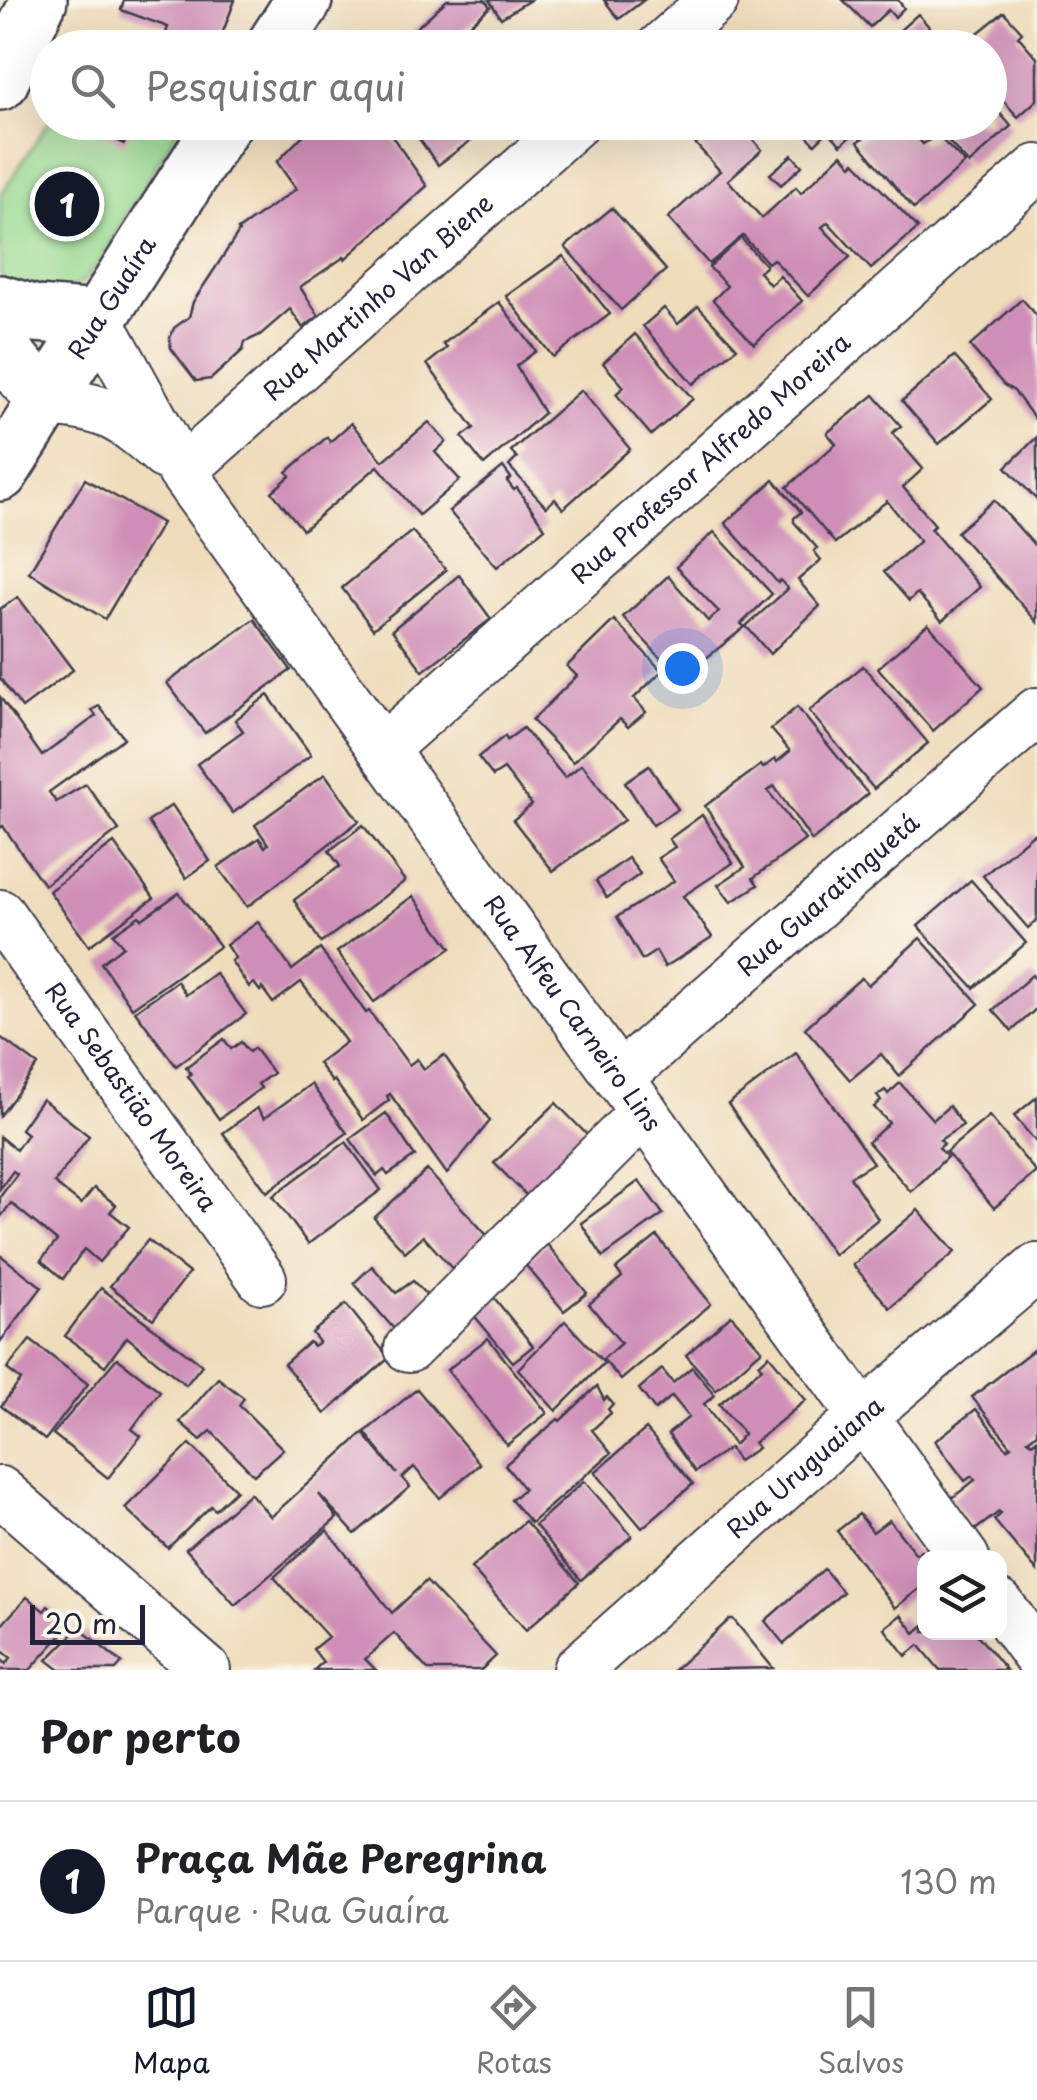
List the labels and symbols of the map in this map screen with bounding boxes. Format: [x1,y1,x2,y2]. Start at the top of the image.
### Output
pin: 1 [34,166,100,242]
street label: Rua Martinho Van Biene [254,184,501,409]
street label: Rua Guaíra [57,227,165,366]
street label: Rua Professor Alfredo Moreira [562,323,858,592]
your location [657,643,708,694]
street label: Rua Guaratinguetá [728,803,928,985]
street label: Rua Alfeu Carneiro Lins [475,887,672,1139]
street label: Rua Sebastião Moreira [36,973,228,1219]
street label: Rua Uruguaiana [718,1386,891,1547]
scale bar [30,1600,145,1644]

